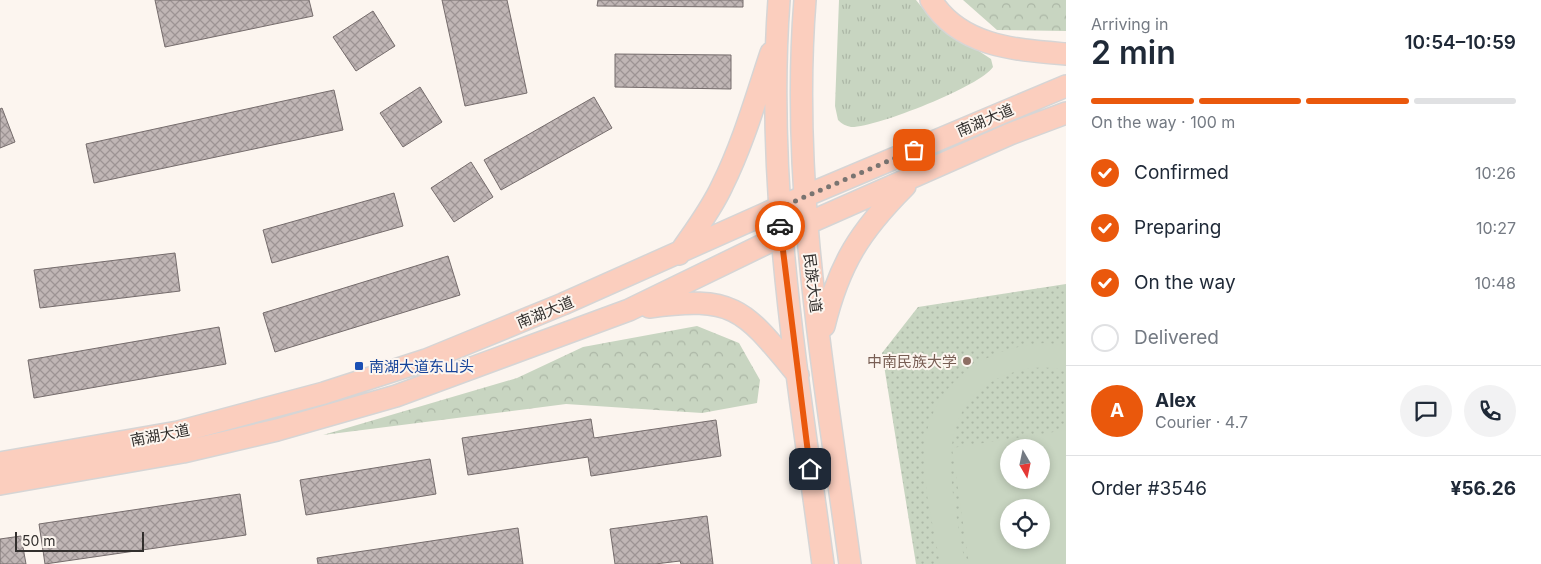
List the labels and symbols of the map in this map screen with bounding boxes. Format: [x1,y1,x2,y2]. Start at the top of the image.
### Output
street label: 南湖大道 [954,100,1016,140]
pin [893,129,935,171]
courier [755,201,805,251]
street label: 民族大道 [800,252,826,314]
street label: 南湖大道 [514,292,576,332]
place label: 中南民族大学 [867,352,957,371]
marker: 中南民族大学 [961,355,973,367]
place label: 南湖大道东山头 [369,357,474,376]
marker: 南湖大道东山头 [353,360,365,372]
street label: 南湖大道 [129,420,191,450]
north arrow [1000,439,1050,489]
pin [789,448,831,490]
scale bar [15,529,144,552]

